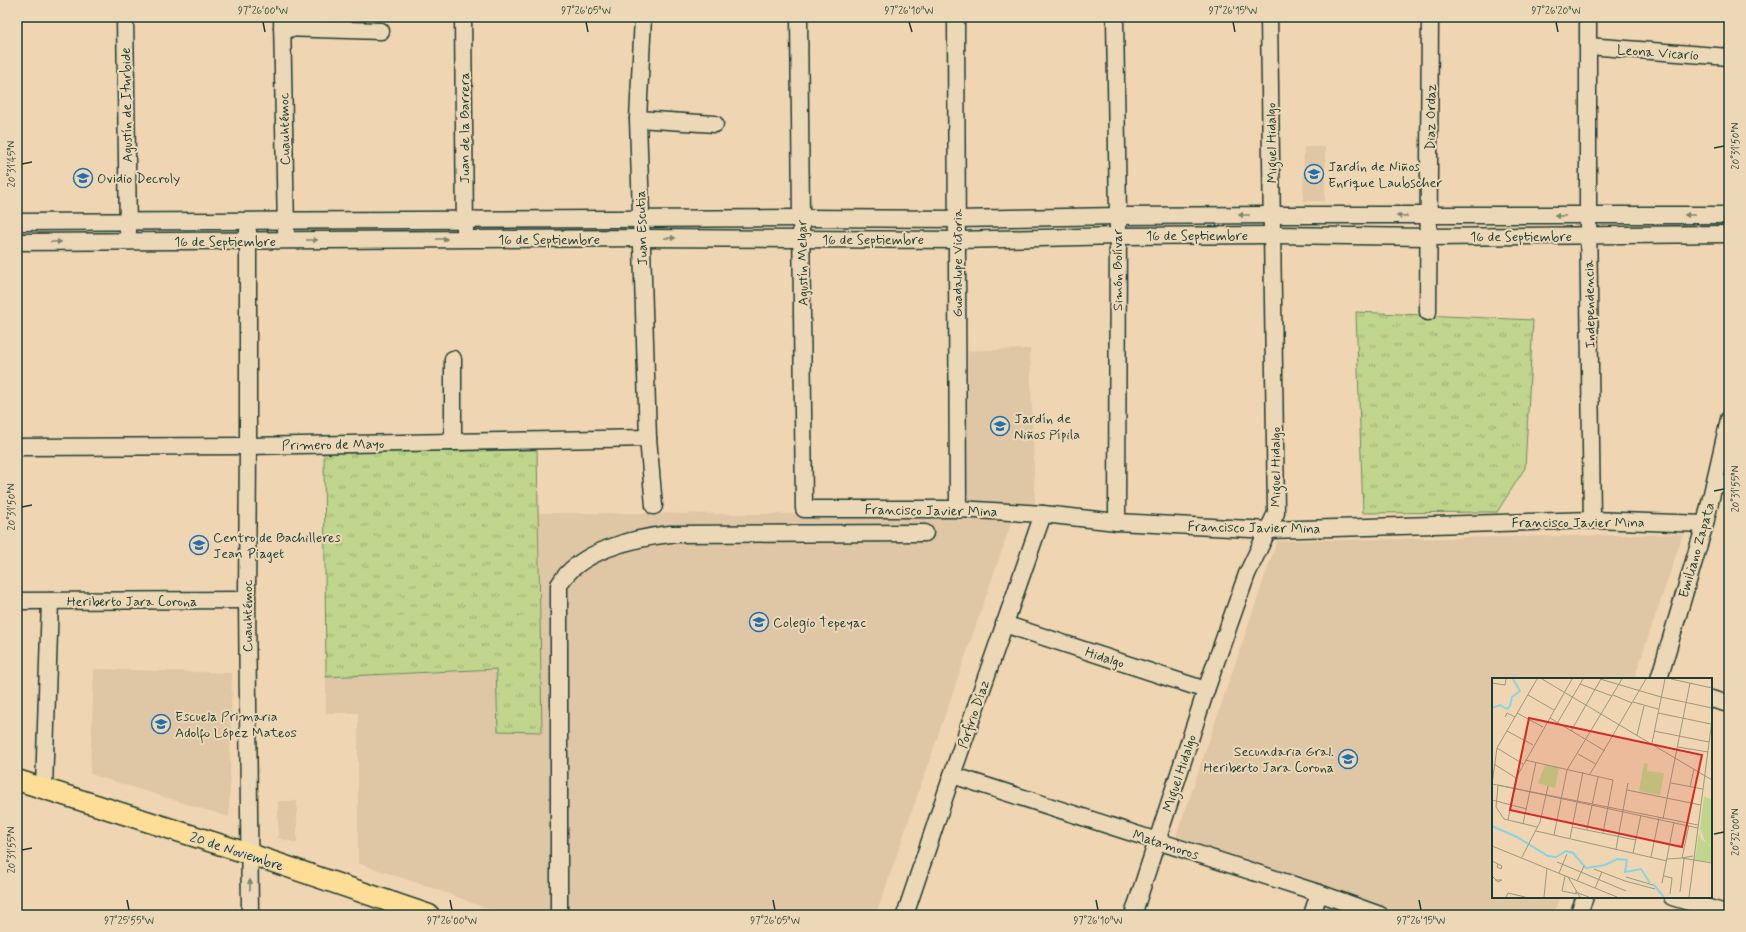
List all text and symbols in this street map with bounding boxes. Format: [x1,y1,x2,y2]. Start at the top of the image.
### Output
text: 97°26'00"W [238,4,288,18]
text: 97°26'05"W [561,4,611,18]
text: 97°26'10"W [885,4,933,18]
text: 97°26'15"W [1209,4,1257,18]
text: 97°26'20"W [1531,4,1581,18]
street label: Leona Vicario [1616,41,1700,65]
street label: Agustín de Iturbide [117,47,137,163]
street label: Juan de la Barrera [456,72,474,184]
street label: Diaz Ordaz [1421,83,1441,150]
street label: Cuauhtémoc [275,92,295,165]
street label: Miguel Hidalgo [1262,103,1284,183]
text: 20°31'50"N [1729,122,1743,169]
text: 20°31'45"N [5,140,19,187]
place label: Jardín de Niños Enrique Laubscher [1328,158,1442,192]
school or university icon: Jardín de Niños Enrique Laubscher [1303,163,1325,185]
school or university icon: Ovidio Decroly [72,167,94,189]
place label: Ovidio Decroly [97,170,180,188]
street label: Juan Escutia [632,190,652,266]
street label: Guadalupe Victoria [949,208,967,317]
one-way arrow [1237,212,1250,218]
one-way arrow [1683,212,1696,218]
one-way arrow [1395,213,1408,219]
one-way arrow [1553,213,1566,219]
street label: Agustín Melgar [793,220,813,306]
street label: 16 de Septiembre [1146,227,1248,245]
street label: 16 de Septiembre [1470,228,1572,246]
street label: Simón Bolívar [1109,229,1127,311]
street label: 16 de Septiembre [498,231,600,249]
street label: 16 de Septiembre [822,231,924,249]
street label: 16 de Septiembre [174,233,276,251]
one-way arrow [664,235,677,241]
one-way arrow [436,236,449,242]
one-way arrow [306,237,319,243]
one-way arrow [50,239,63,245]
street label: Independencia [1580,259,1600,349]
place label: Jardín de Niños Pípila [1014,410,1080,444]
school or university icon: Jardín de Niños Pípila [989,415,1011,437]
street label: Miguel Hidalgo [1267,427,1287,507]
street label: Primero de Mayo [282,435,384,455]
text: 20°31'55"N [1729,465,1743,512]
text: 20°31'50"N [5,483,19,530]
street label: Emiliano Zapata [1675,500,1719,600]
street label: Francisco Javier Mina [864,501,998,521]
street label: Francisco Javier Mina [1512,514,1645,532]
street label: Francisco Javier Mina [1187,518,1321,538]
place label: Centro de Bachilleres Jean Piaget [213,529,341,563]
school or university icon: Centro de Bachilleres Jean Piaget [188,534,210,556]
street label: Cuauhtémoc [239,579,257,652]
street label: Heriberto Jara Corona [67,593,197,611]
school or university icon: Colegio Tepeyac [748,611,770,633]
place label: Colegio Tepeyac [773,614,867,633]
street label: Hidalgo [1083,643,1127,673]
street label: Porfirio Díaz [954,678,994,751]
inset map [1492,678,1712,898]
place label: Escuela Primaria Adolfo López Mateos [175,708,297,744]
school or university icon: Escuela Primaria Adolfo López Mateos [150,713,172,735]
street label: Miguel Hidalgo [1159,732,1203,815]
place label: Secundaria Gral. Heriberto Jara Corona [1203,743,1334,777]
school or university icon: Secundaria Gral. Heriberto Jara Corona [1337,748,1359,770]
text: 20°32'00"N [1729,808,1743,856]
text: 20°31'55"N [5,826,19,873]
street label: Matamoros [1130,826,1201,864]
street label: 20 de Noviembre [188,828,286,876]
one-way arrow [247,878,253,891]
text: 97°25'55"W [104,914,154,928]
text: 97°26'00"W [427,914,477,928]
text: 97°26'05"W [750,914,800,928]
text: 97°26'10"W [1074,914,1122,928]
text: 97°26'15"W [1397,914,1445,928]

